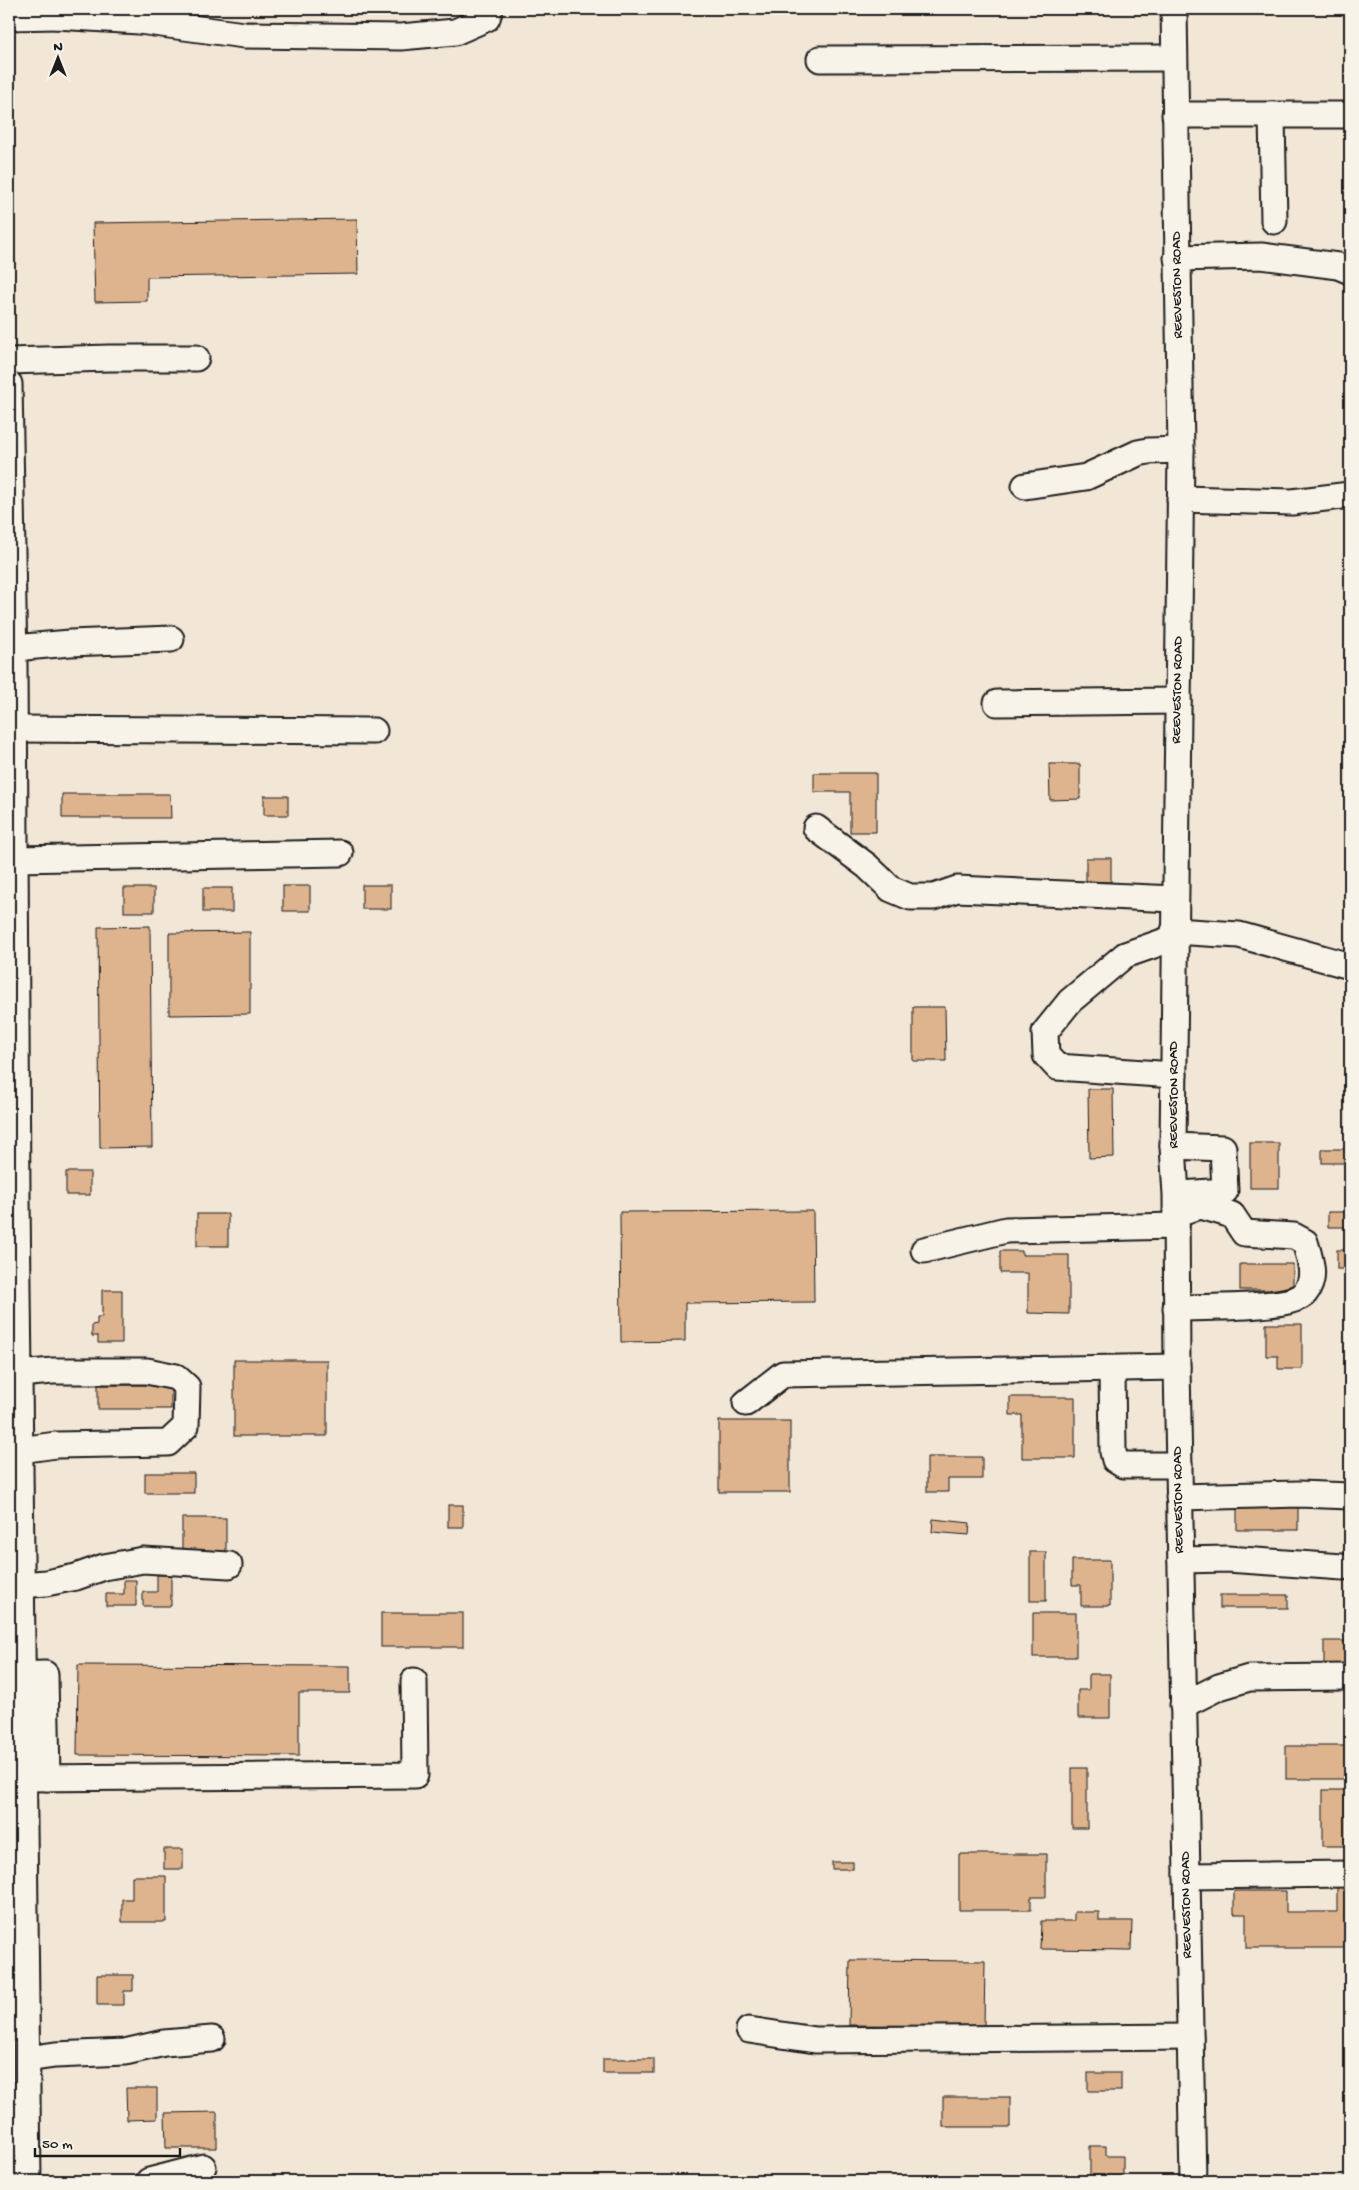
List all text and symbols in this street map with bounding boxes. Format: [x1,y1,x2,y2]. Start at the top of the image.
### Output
north arrow [32,32,82,82]
text: N [53,39,63,56]
street label: REEVESTON ROAD [1169,230,1187,339]
street label: REEVESTON ROAD [1169,635,1187,744]
street label: REEVESTON ROAD [1166,1041,1183,1149]
street label: REEVESTON ROAD [1170,1445,1188,1554]
street label: REEVESTON ROAD [1178,1850,1196,1959]
scale bar [35,2125,180,2157]
text: 50 m [42,2136,73,2154]

